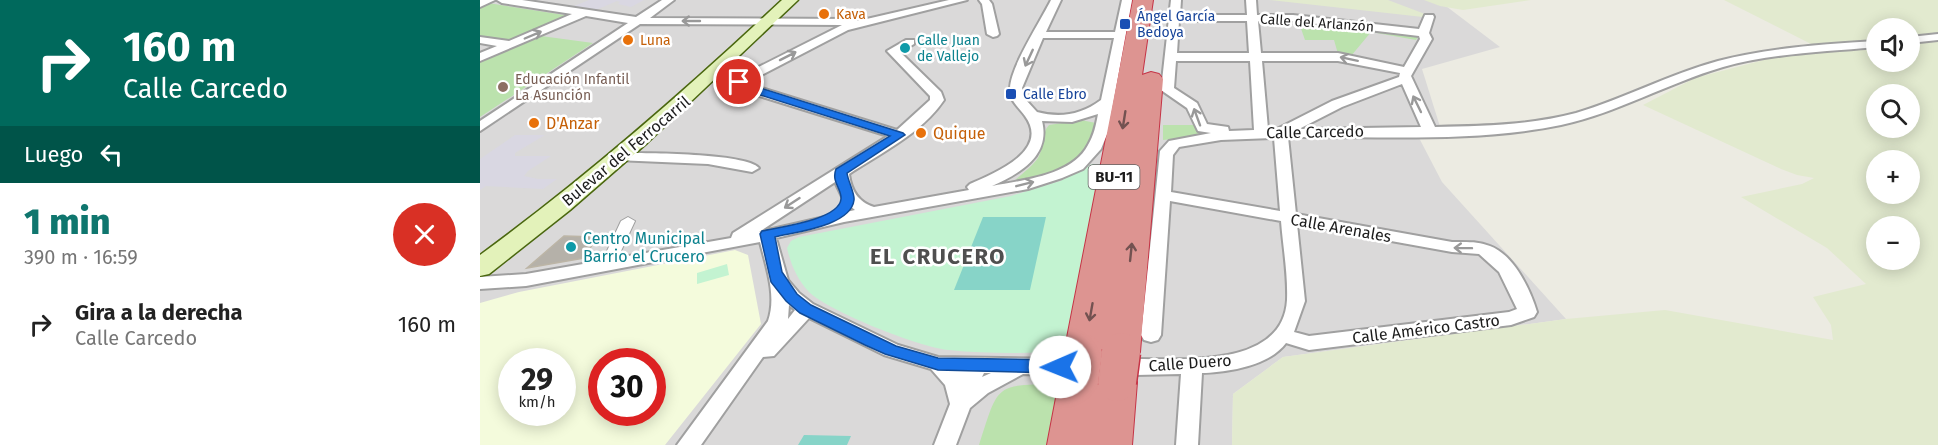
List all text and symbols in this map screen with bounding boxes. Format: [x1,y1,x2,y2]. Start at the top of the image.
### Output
place label: Kava [836,6,866,23]
marker: Kava [817,7,831,21]
place label: Ángel García Bedoya [1137,7,1215,41]
street label: Calle del Arlanzón [1259,11,1375,35]
one-way arrow [682,15,702,27]
marker: Ángel García Bedoya [1118,17,1132,31]
map controls [1866,18,1920,270]
button: sound [1866,18,1920,72]
text: 160 m [123,22,236,72]
icon: right [24,24,102,102]
one-way arrow [523,29,542,40]
place label: Luna [640,32,671,49]
place label: Calle Juan de Vallejo [917,32,980,65]
marker: Luna [621,33,635,47]
marker: Calle Juan de Vallejo [898,41,912,55]
one-way arrow [779,49,797,61]
one-way arrow [1022,49,1034,67]
one-way arrow [1340,53,1359,64]
pin [713,56,764,107]
icon: arrive [722,65,755,98]
place label: Educación Infantil La Asunción [515,71,629,104]
text: Calle Carcedo [123,73,288,105]
marker: Educación Infantil La Asunción [496,80,510,94]
button: search [1866,84,1920,138]
place label: Calle Ebro [1023,86,1087,103]
marker: Calle Ebro [1004,87,1018,101]
street label: Bulevar del Ferrocarril [558,92,694,210]
one-way arrow [1411,96,1423,114]
one-way arrow [1191,108,1202,127]
one-way arrow [1118,110,1129,129]
place label: D'Anzar [546,114,600,133]
marker: D'Anzar [527,116,541,130]
street label: Calle Carcedo [1266,122,1364,142]
place label: Quique [933,124,985,143]
marker: Quique [914,126,928,140]
icon: left [95,138,128,171]
text: Luego [24,141,83,168]
button: + [1866,150,1920,204]
road number: BU-11 [1088,165,1140,189]
one-way arrow [1016,178,1035,190]
one-way arrow [784,197,800,209]
text: 1 min [24,200,110,244]
button: close [393,203,456,266]
street label: Calle Arenales [1289,210,1393,246]
button: − [1866,216,1920,270]
place label: Centro Municipal Barrio el Crucero [583,229,705,266]
marker: Centro Municipal Barrio el Crucero [564,240,578,254]
one-way arrow [1454,242,1474,253]
district label: EL CRUCERO [870,243,1006,270]
one-way arrow [1126,243,1137,263]
text: 390 m · 16:59 [24,245,138,269]
text: Gira a la derecha [75,299,243,326]
one-way arrow [1085,302,1096,322]
icon: right [24,308,57,341]
text: 160 m [398,311,456,338]
street label: Calle Américo Castro [1351,311,1501,347]
text: Calle Carcedo [75,326,197,350]
position arrow [1028,335,1092,399]
speed limit sign: 30 [588,348,666,426]
street label: Calle Duero [1148,351,1232,375]
text: 29 [521,362,553,398]
text: km/h [518,393,556,411]

